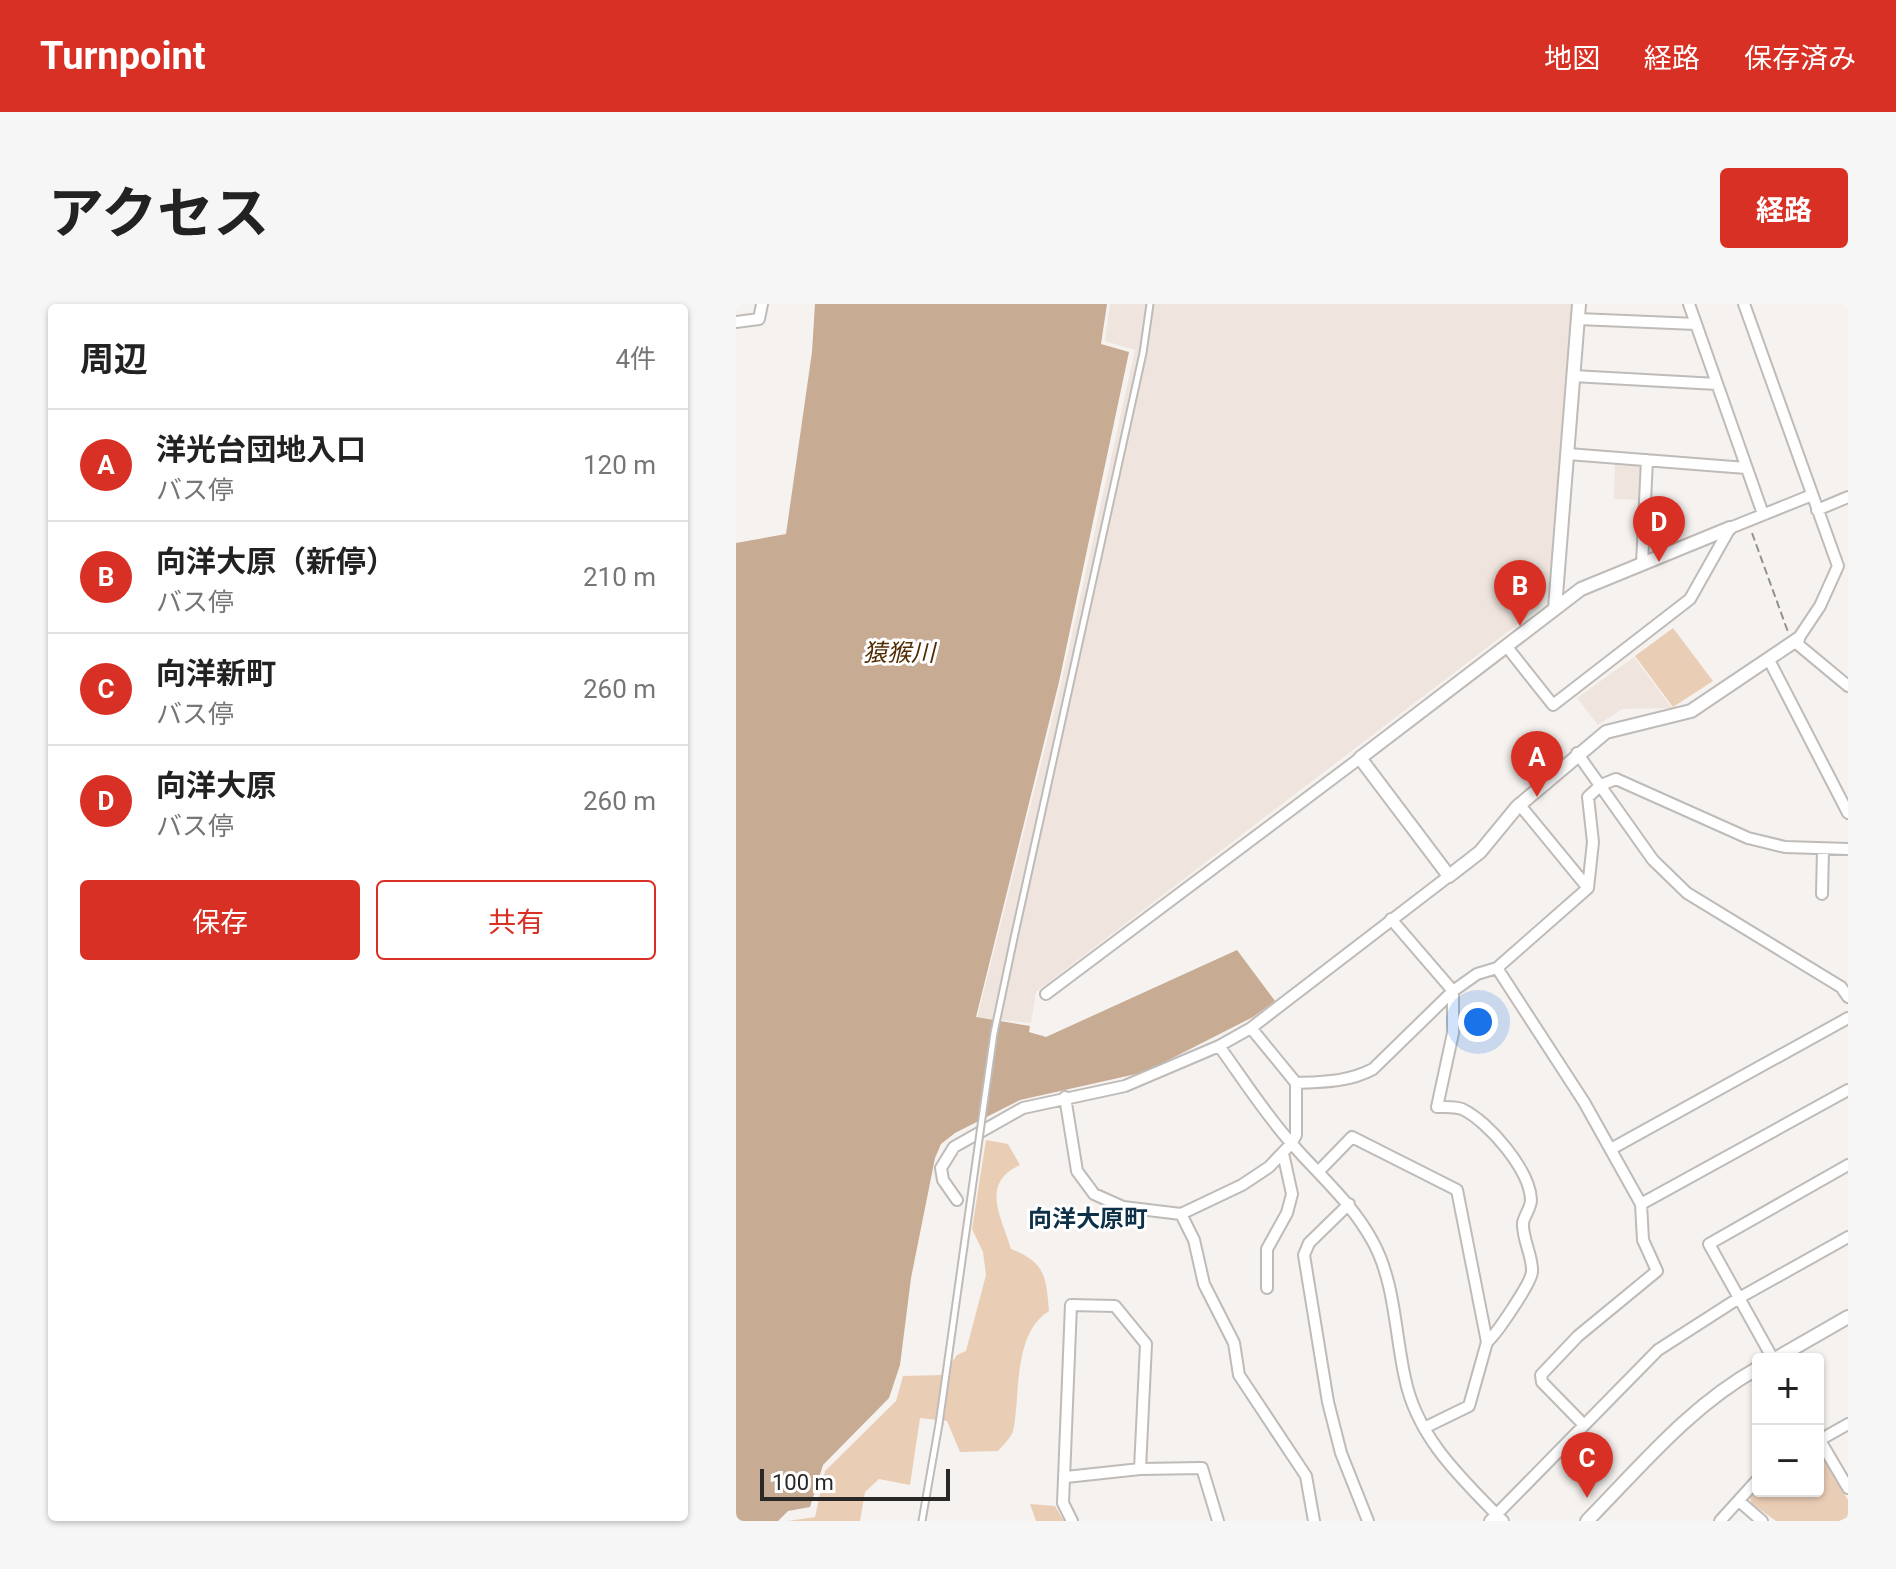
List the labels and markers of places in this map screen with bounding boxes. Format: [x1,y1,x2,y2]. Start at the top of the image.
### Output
pin: D [1633,496,1685,562]
pin: B [1494,560,1546,626]
pin: A [1511,731,1563,797]
pin: C [1561,1432,1613,1498]

